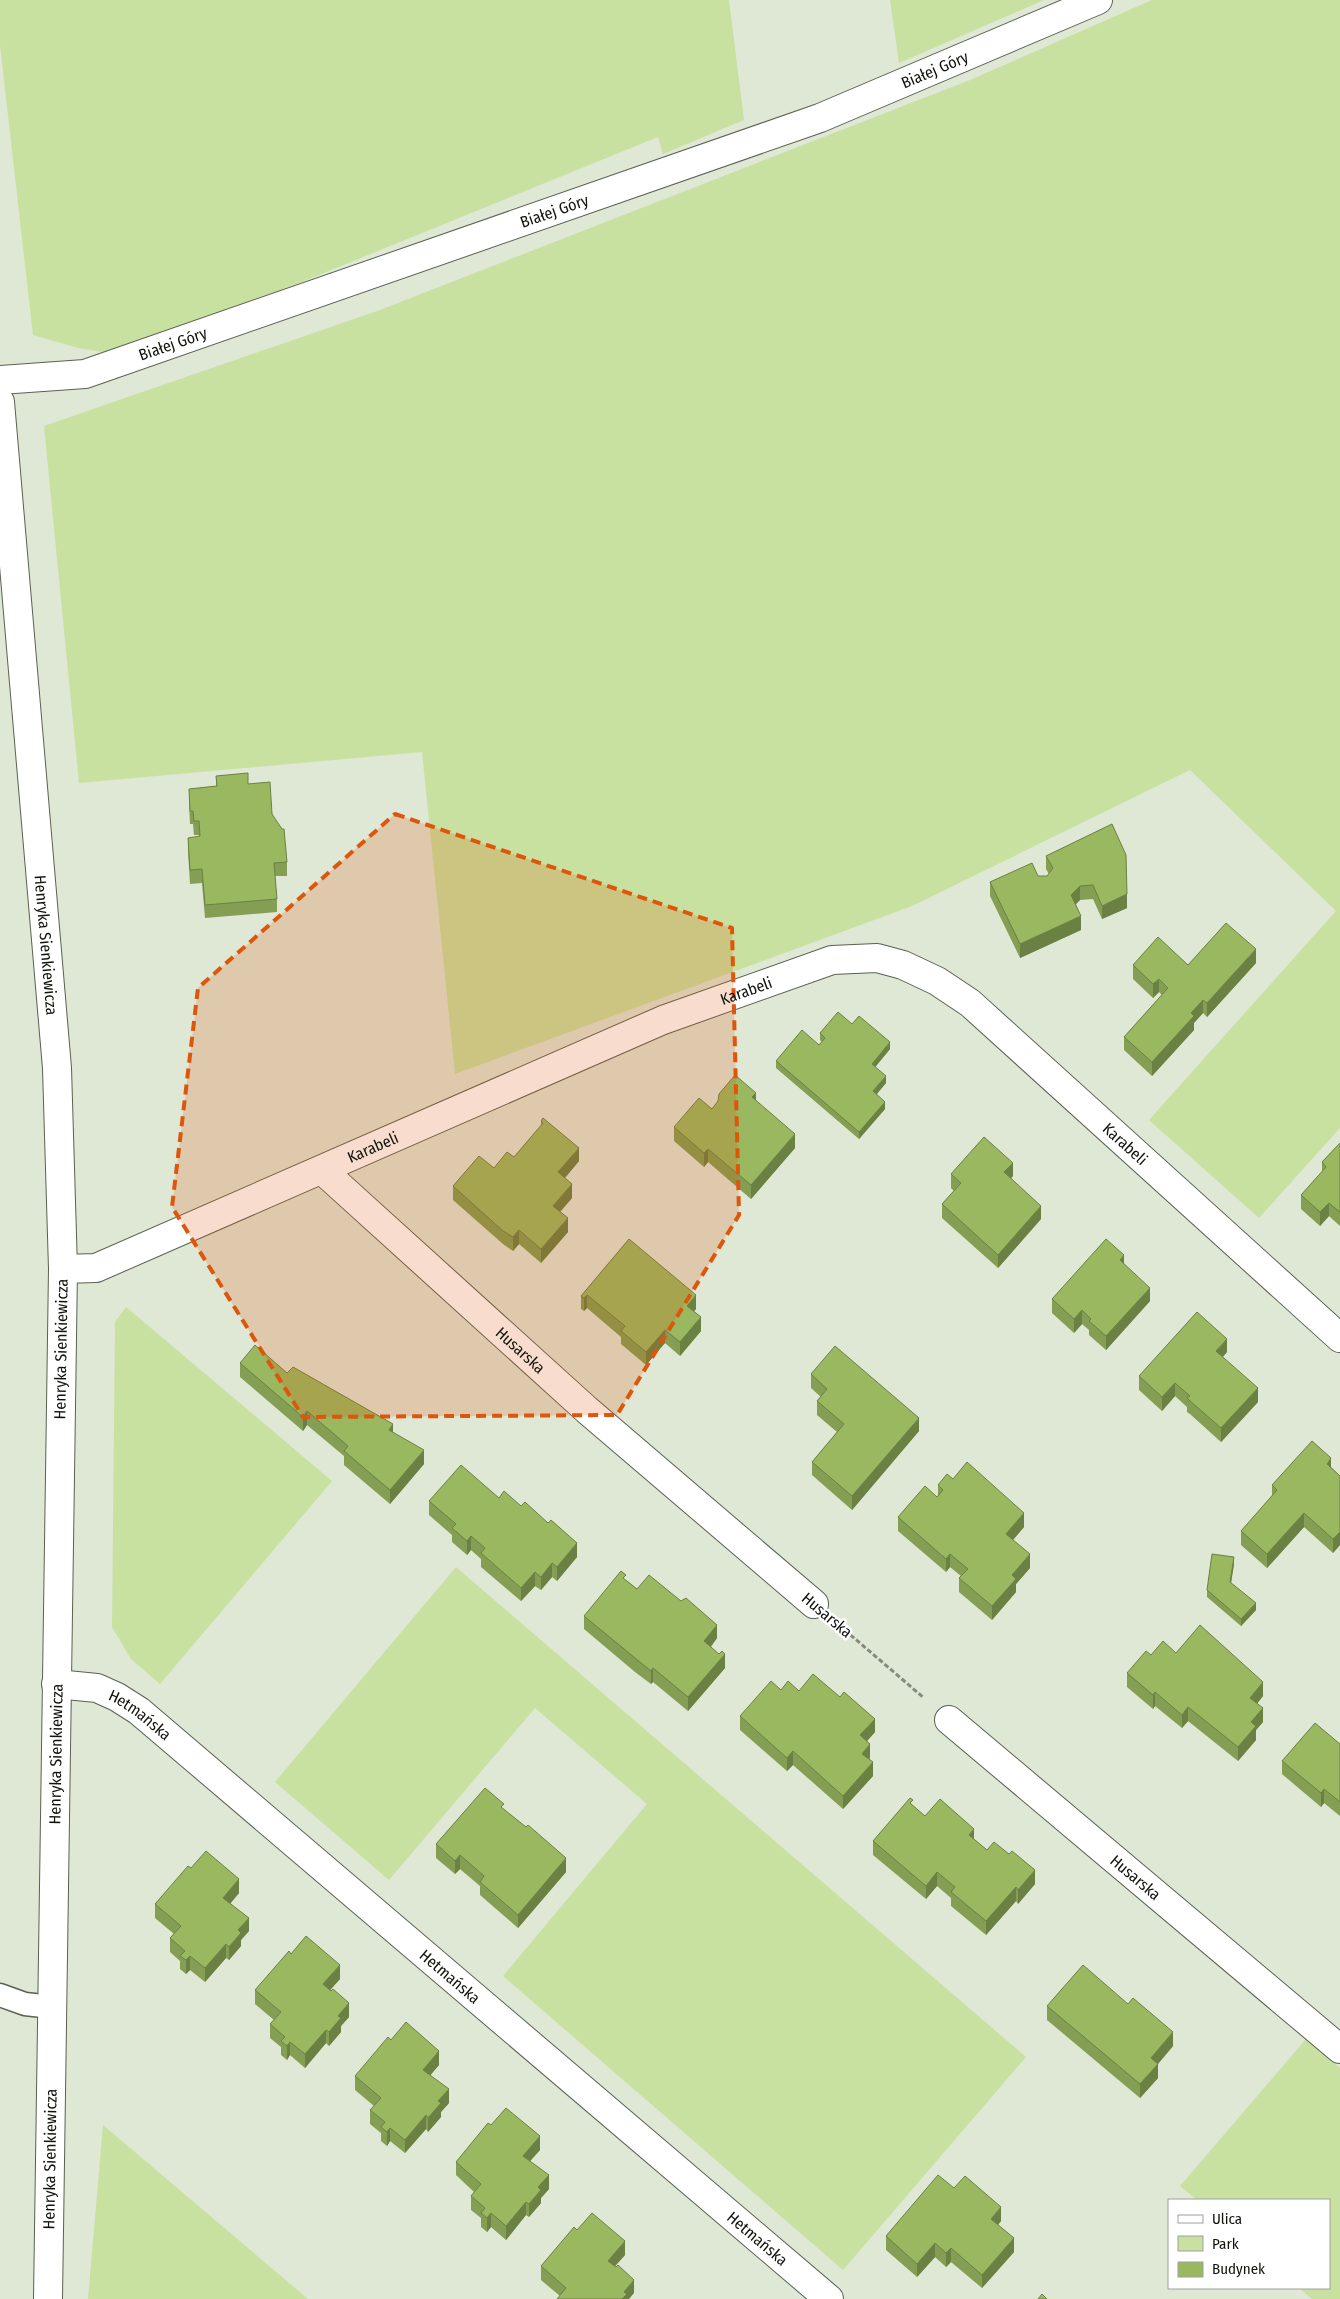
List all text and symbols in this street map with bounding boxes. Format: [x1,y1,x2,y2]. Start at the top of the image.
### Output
street label: Białej Góry [898,46,972,92]
street label: Białej Góry [517,190,592,231]
street label: Białej Góry [136,323,210,364]
street label: Henryka Sienkiewicza [31,874,62,1016]
street label: Karabeli [717,973,775,1008]
street label: Karabeli [1099,1119,1152,1169]
street label: Karabeli [344,1127,401,1166]
street label: Henryka Sienkiewicza [50,1278,72,1419]
street label: Husarska [492,1323,549,1377]
street label: Husarska [798,1588,856,1642]
street label: Henryka Sienkiewicza [45,1683,67,1824]
street label: Hetmańska [106,1685,175,1744]
street label: Husarska [1107,1851,1165,1904]
street label: Hetmańska [416,1945,484,2007]
street label: Henryka Sienkiewicza [39,2088,61,2229]
legend [1168,2199,1330,2289]
street label: Hetmańska [724,2207,792,2269]
text: Ulica [1212,2210,1242,2228]
text: Park [1212,2235,1239,2253]
text: Budynek [1212,2260,1265,2278]

